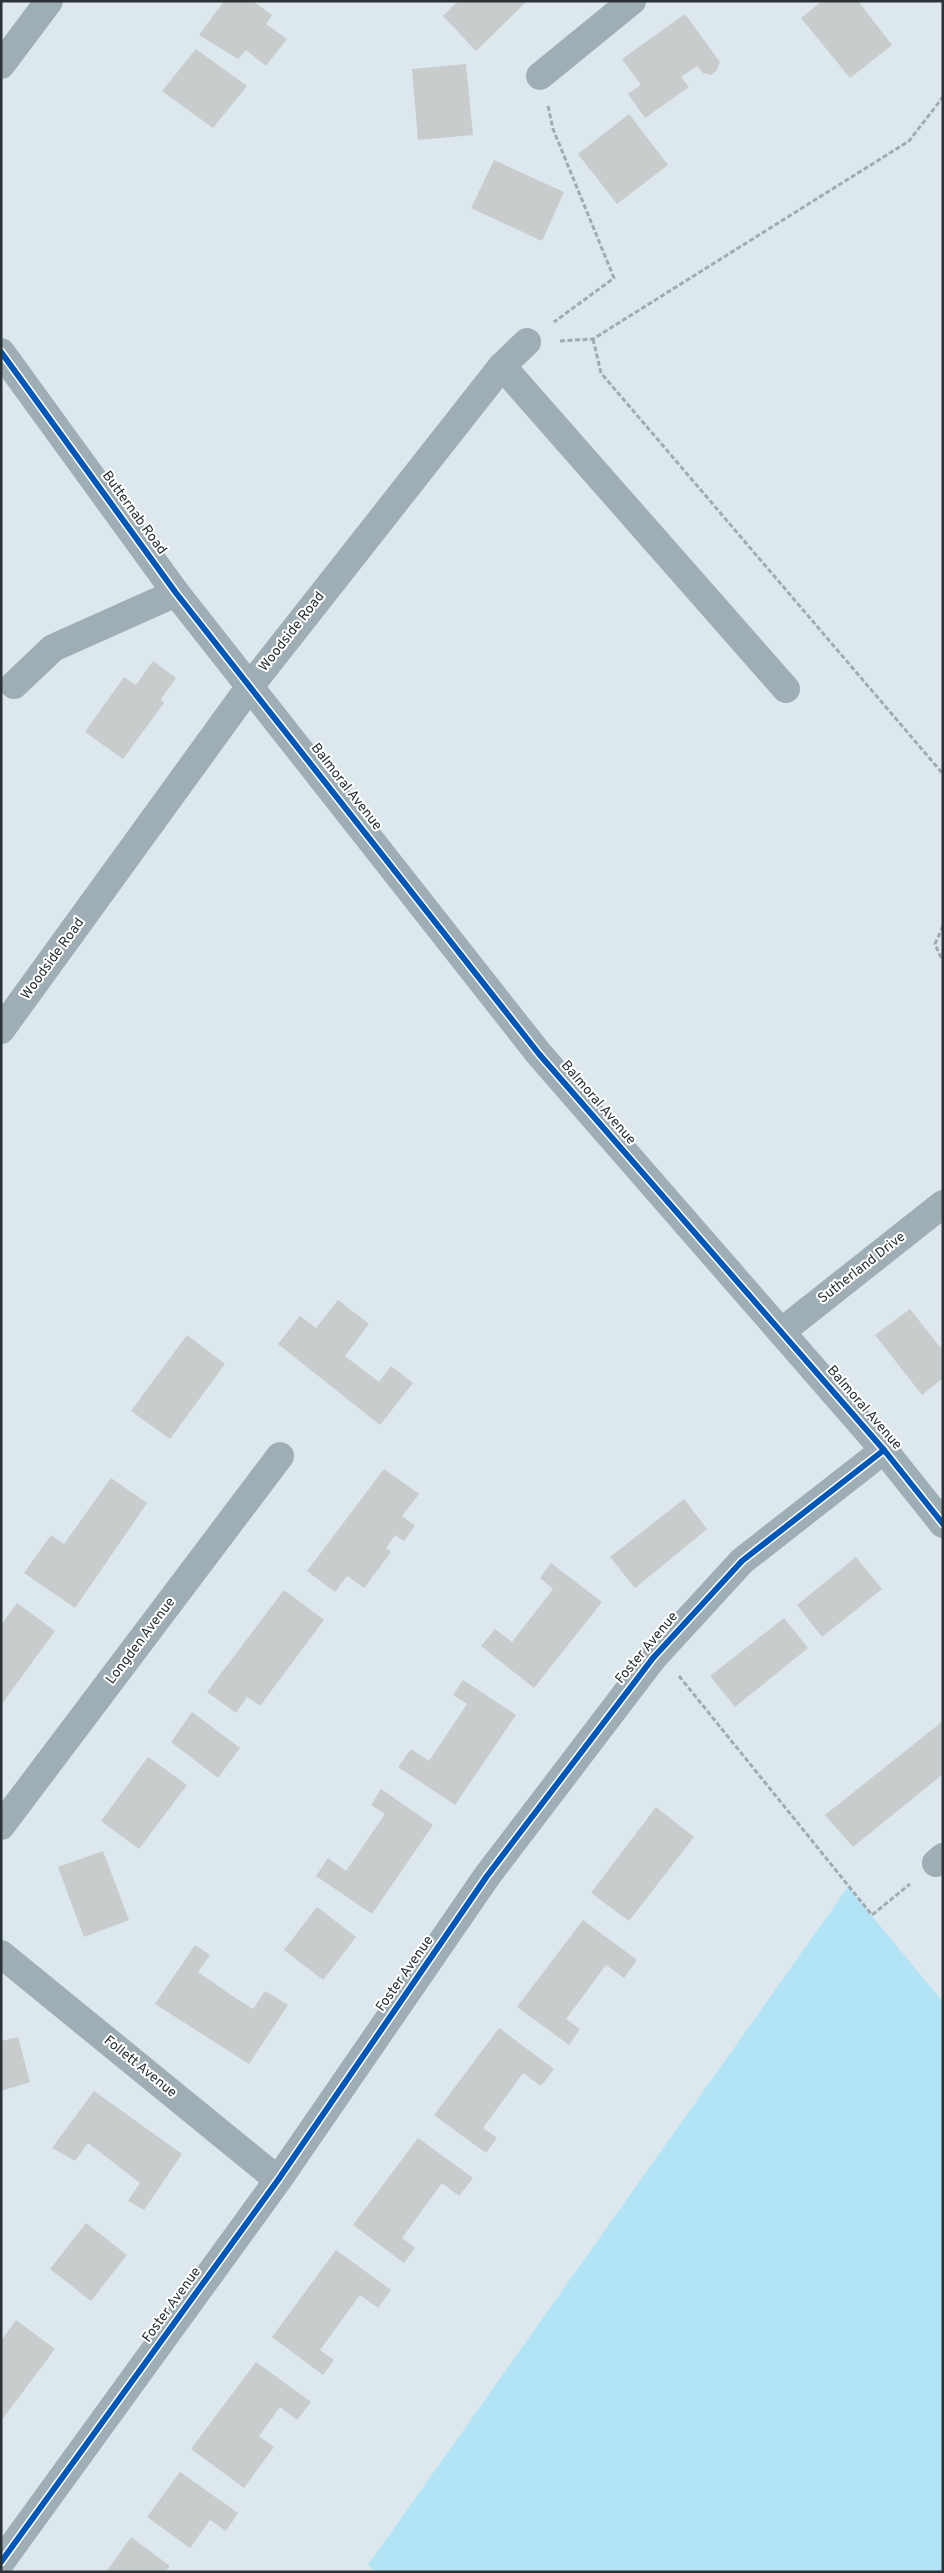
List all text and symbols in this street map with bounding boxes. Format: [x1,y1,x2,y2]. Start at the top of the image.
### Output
street label: Butternab Road [98,468,170,558]
street label: Woodside Road [256,589,328,675]
street label: Balmoral Avenue [307,740,385,834]
street label: Woodside Road [18,915,88,1003]
street label: Balmoral Avenue [557,1057,639,1149]
street label: Sutherland Drive [815,1229,909,1307]
street label: Balmoral Avenue [823,1362,905,1454]
street label: Longden Avenue [103,1594,179,1688]
street label: Foster Avenue [612,1609,682,1687]
street label: Foster Avenue [373,1933,437,2015]
street label: Follett Avenue [100,2032,180,2102]
street label: Foster Avenue [139,2264,205,2346]

